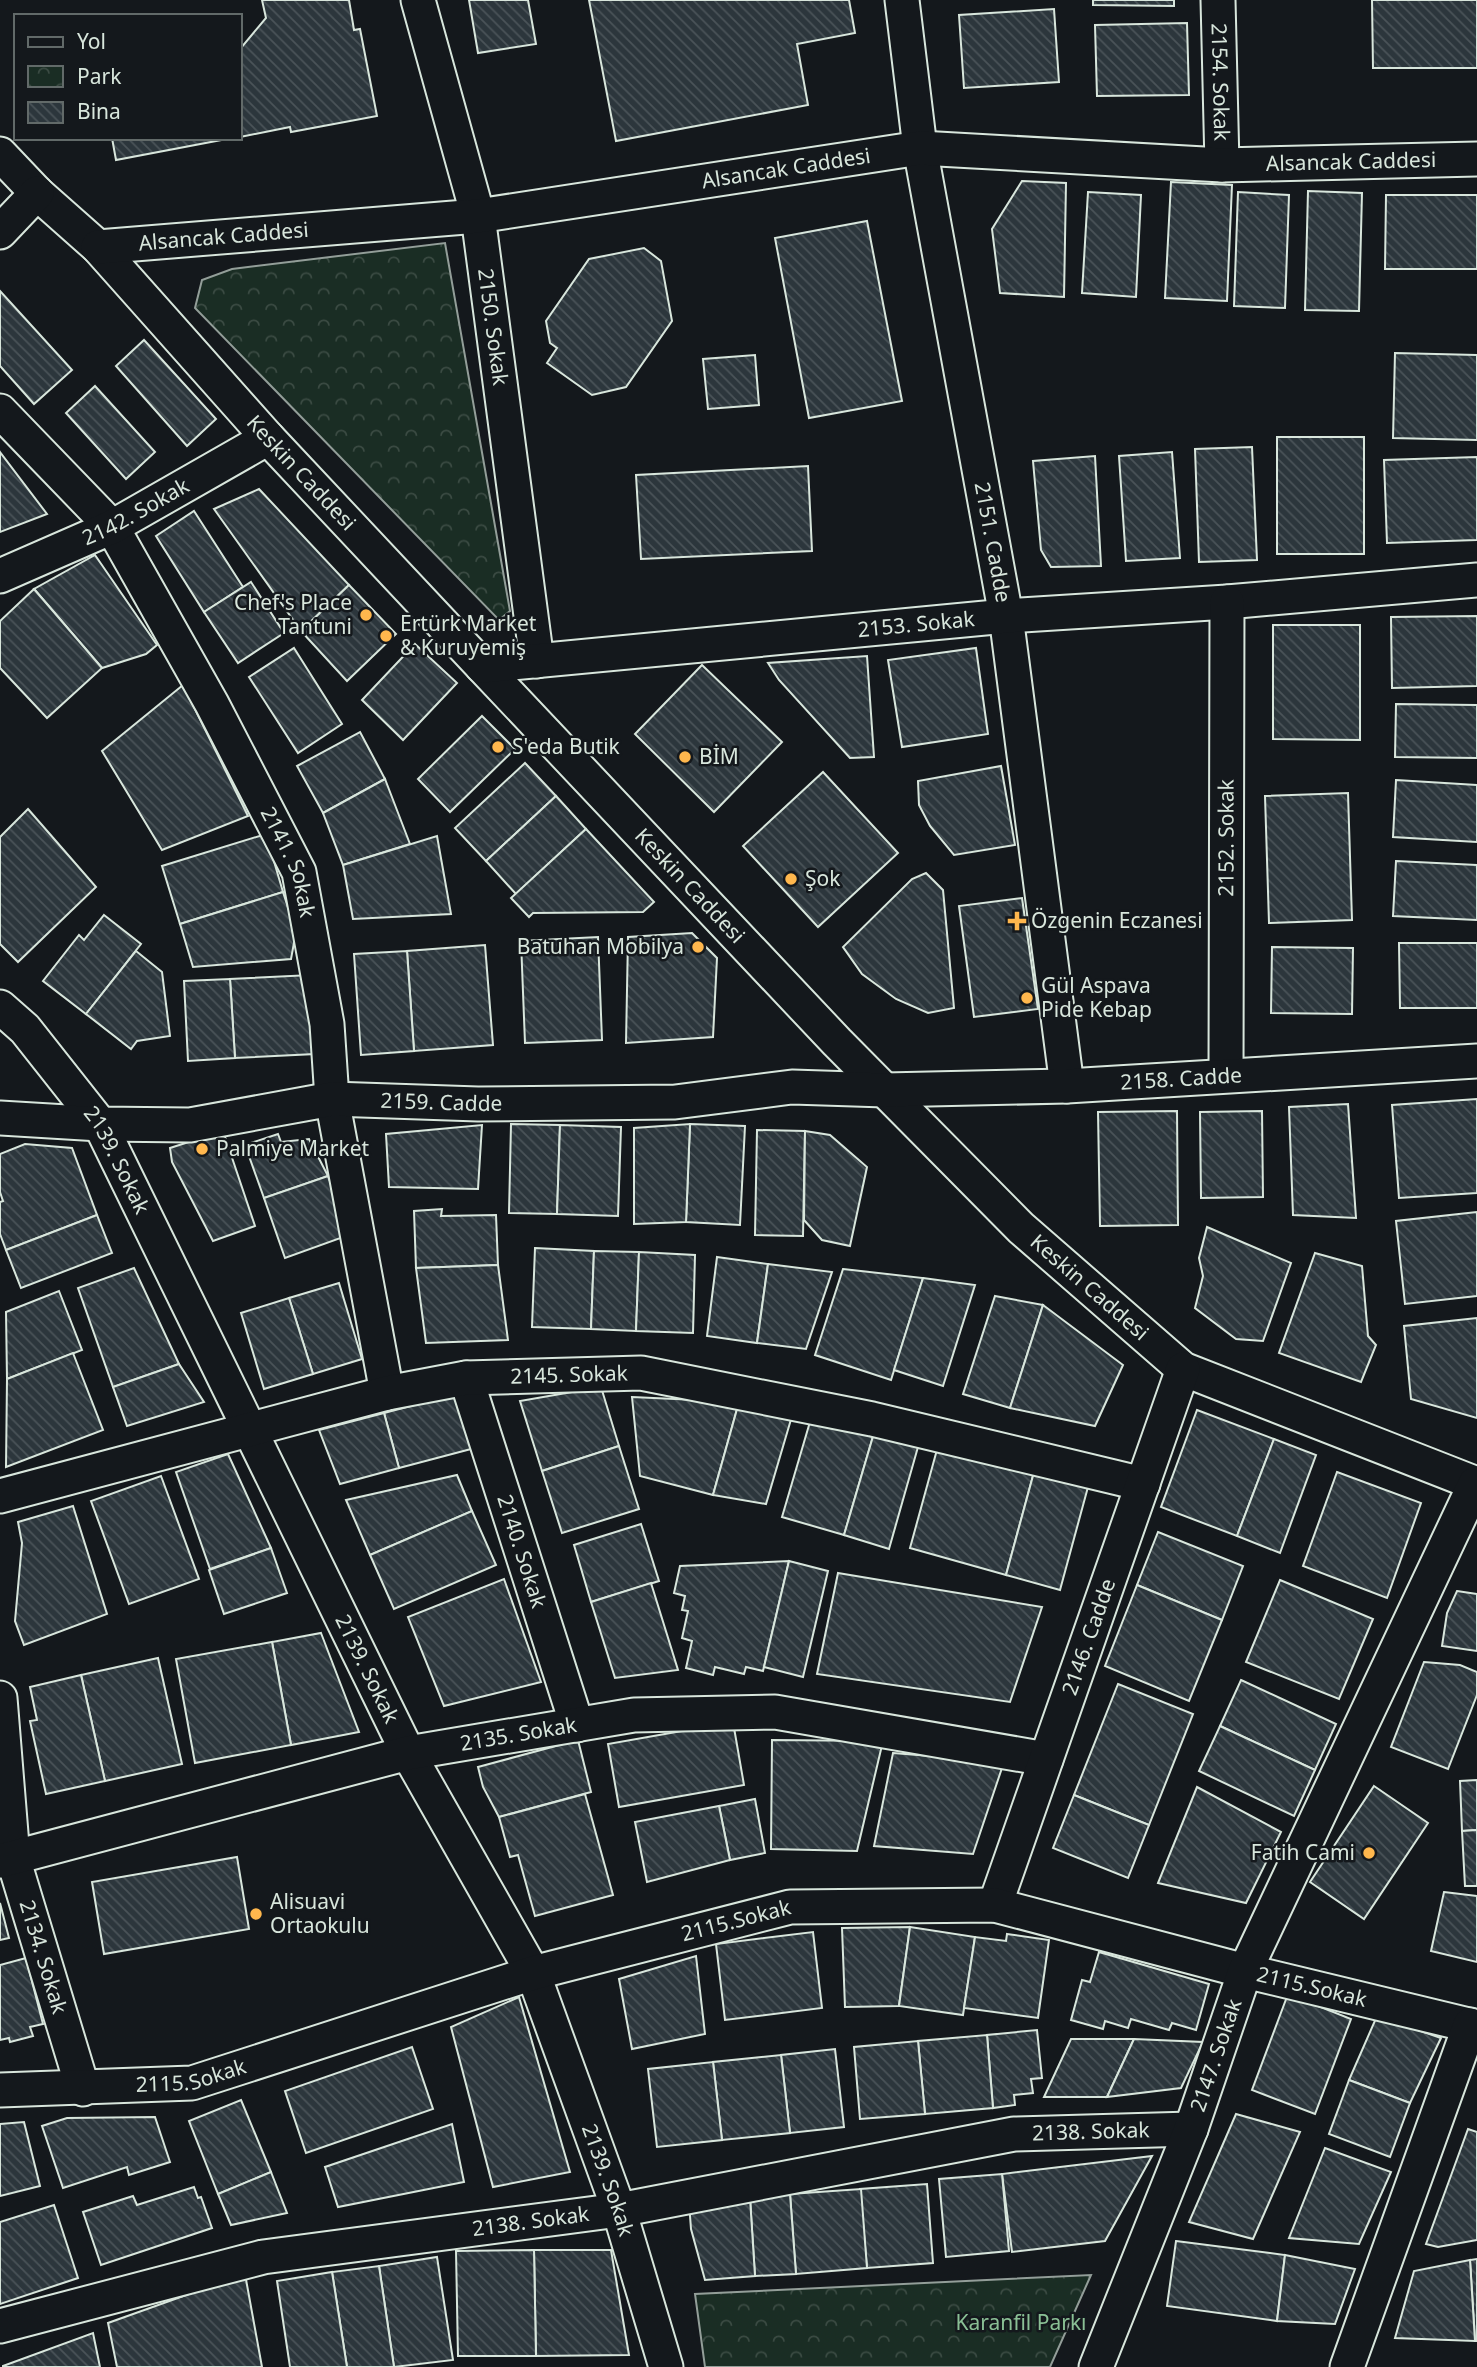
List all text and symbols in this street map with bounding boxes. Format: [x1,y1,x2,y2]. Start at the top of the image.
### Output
legend [14,14,242,140]
street label: 2154. Sokak [1206,23,1236,142]
text: Yol [77,27,106,55]
text: Park [77,62,122,90]
text: Bina [77,97,121,125]
street label: Alsancak Caddesi [700,141,872,194]
street label: Alsancak Caddesi [1265,145,1437,177]
street label: Alsancak Caddesi [137,215,310,257]
street label: 2150. Sokak [472,267,515,388]
street label: Keskin Caddesi [241,409,363,536]
street label: 2142. Sokak [78,471,194,551]
street label: 2151. Cadde [969,480,1018,605]
place label: Chef's Place Tantuni [234,588,352,640]
street label: 2153. Sokak [856,604,977,643]
marker: Chef's Place Tantuni [358,607,374,623]
place label: Ertürk Market & Kuruyemiş [400,609,537,661]
marker: Ertürk Market & Kuruyemiş [378,628,394,644]
place label: S'eda Butik [512,732,621,760]
marker: S'eda Butik [490,739,506,755]
place label: BİM [699,742,739,770]
marker: BİM [677,749,693,765]
street label: 2152. Sokak [1211,778,1240,897]
street label: 2141. Sokak [255,802,322,920]
street label: Keskin Caddesi [629,822,751,949]
place label: Şok [805,864,841,892]
marker: Şok [783,871,799,887]
place label: Özgenin Eczanesi [1031,906,1203,934]
marker: Özgenin Eczanesi [1009,913,1025,929]
place label: Batuhan Mobilya [517,932,684,960]
marker: Batuhan Mobilya [690,939,706,955]
place label: Gül Aspava Pide Kebap [1041,971,1152,1023]
marker: Gül Aspava Pide Kebap [1019,990,1035,1006]
street label: 2158. Cadde [1119,1060,1243,1096]
street label: 2159. Cadde [380,1086,502,1117]
street label: 2139. Sokak [78,1100,157,1219]
place label: Palmiye Market [216,1134,370,1162]
marker: Palmiye Market [194,1141,210,1157]
street label: Keskin Caddesi [1025,1228,1155,1346]
street label: 2145. Sokak [510,1358,629,1390]
street label: 2140. Sokak [491,1491,554,1612]
street label: 2146. Cadde [1055,1575,1121,1699]
street label: 2139. Sokak [329,1609,406,1728]
street label: 2135. Sokak [458,1710,579,1757]
place label: Fatih Cami [1251,1838,1355,1866]
marker: Fatih Cami [1361,1845,1377,1861]
place label: Alisuavi Ortaokulu [270,1887,370,1939]
street label: 2115.Sokak [678,1892,794,1947]
street label: 2134. Sokak [14,1896,75,2018]
marker: Alisuavi Ortaokulu [248,1906,264,1922]
street label: 2115.Sokak [1254,1959,1371,2013]
street label: 2147. Sokak [1183,1994,1248,2115]
street label: 2115.Sokak [135,2051,250,2098]
street label: 2138. Sokak [1032,2115,1151,2146]
street label: 2139. Sokak [576,2120,641,2240]
street label: 2138. Sokak [470,2199,592,2242]
park label: Karanfil Parkı [955,2308,1087,2336]

